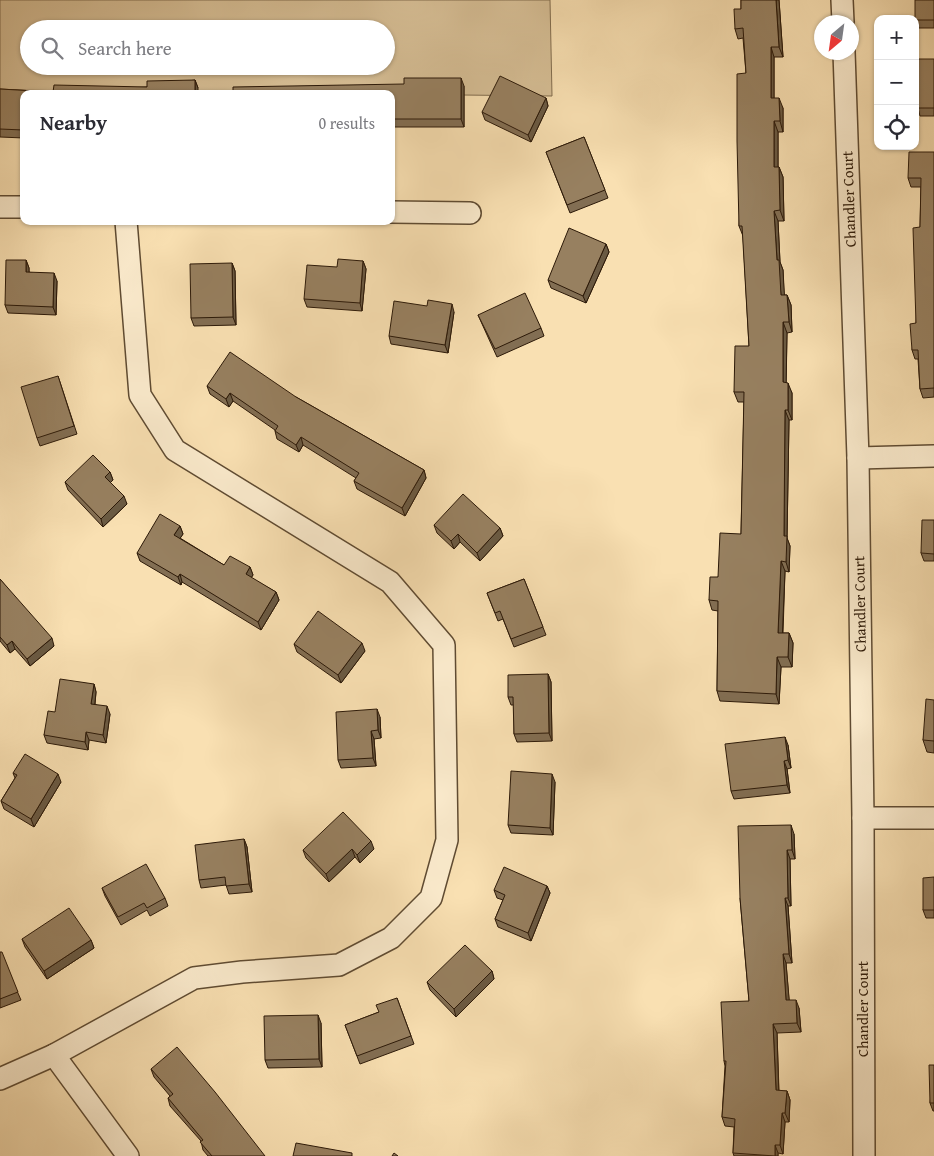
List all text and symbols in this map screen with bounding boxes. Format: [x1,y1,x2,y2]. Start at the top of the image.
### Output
north arrow [814,15,859,60]
map controls [874,15,919,150]
button: + [874,15,919,60]
search box [20,20,395,75]
icon: search [38,34,66,62]
text: Search here [78,34,172,62]
button: − [874,60,919,105]
button: locate [874,105,919,150]
text: Nearby [40,107,107,138]
text: 0 results [318,111,375,135]
street label: Chandler Court [836,150,861,247]
street label: Chandler Court [848,555,871,652]
street label: Chandler Court [852,960,873,1057]

